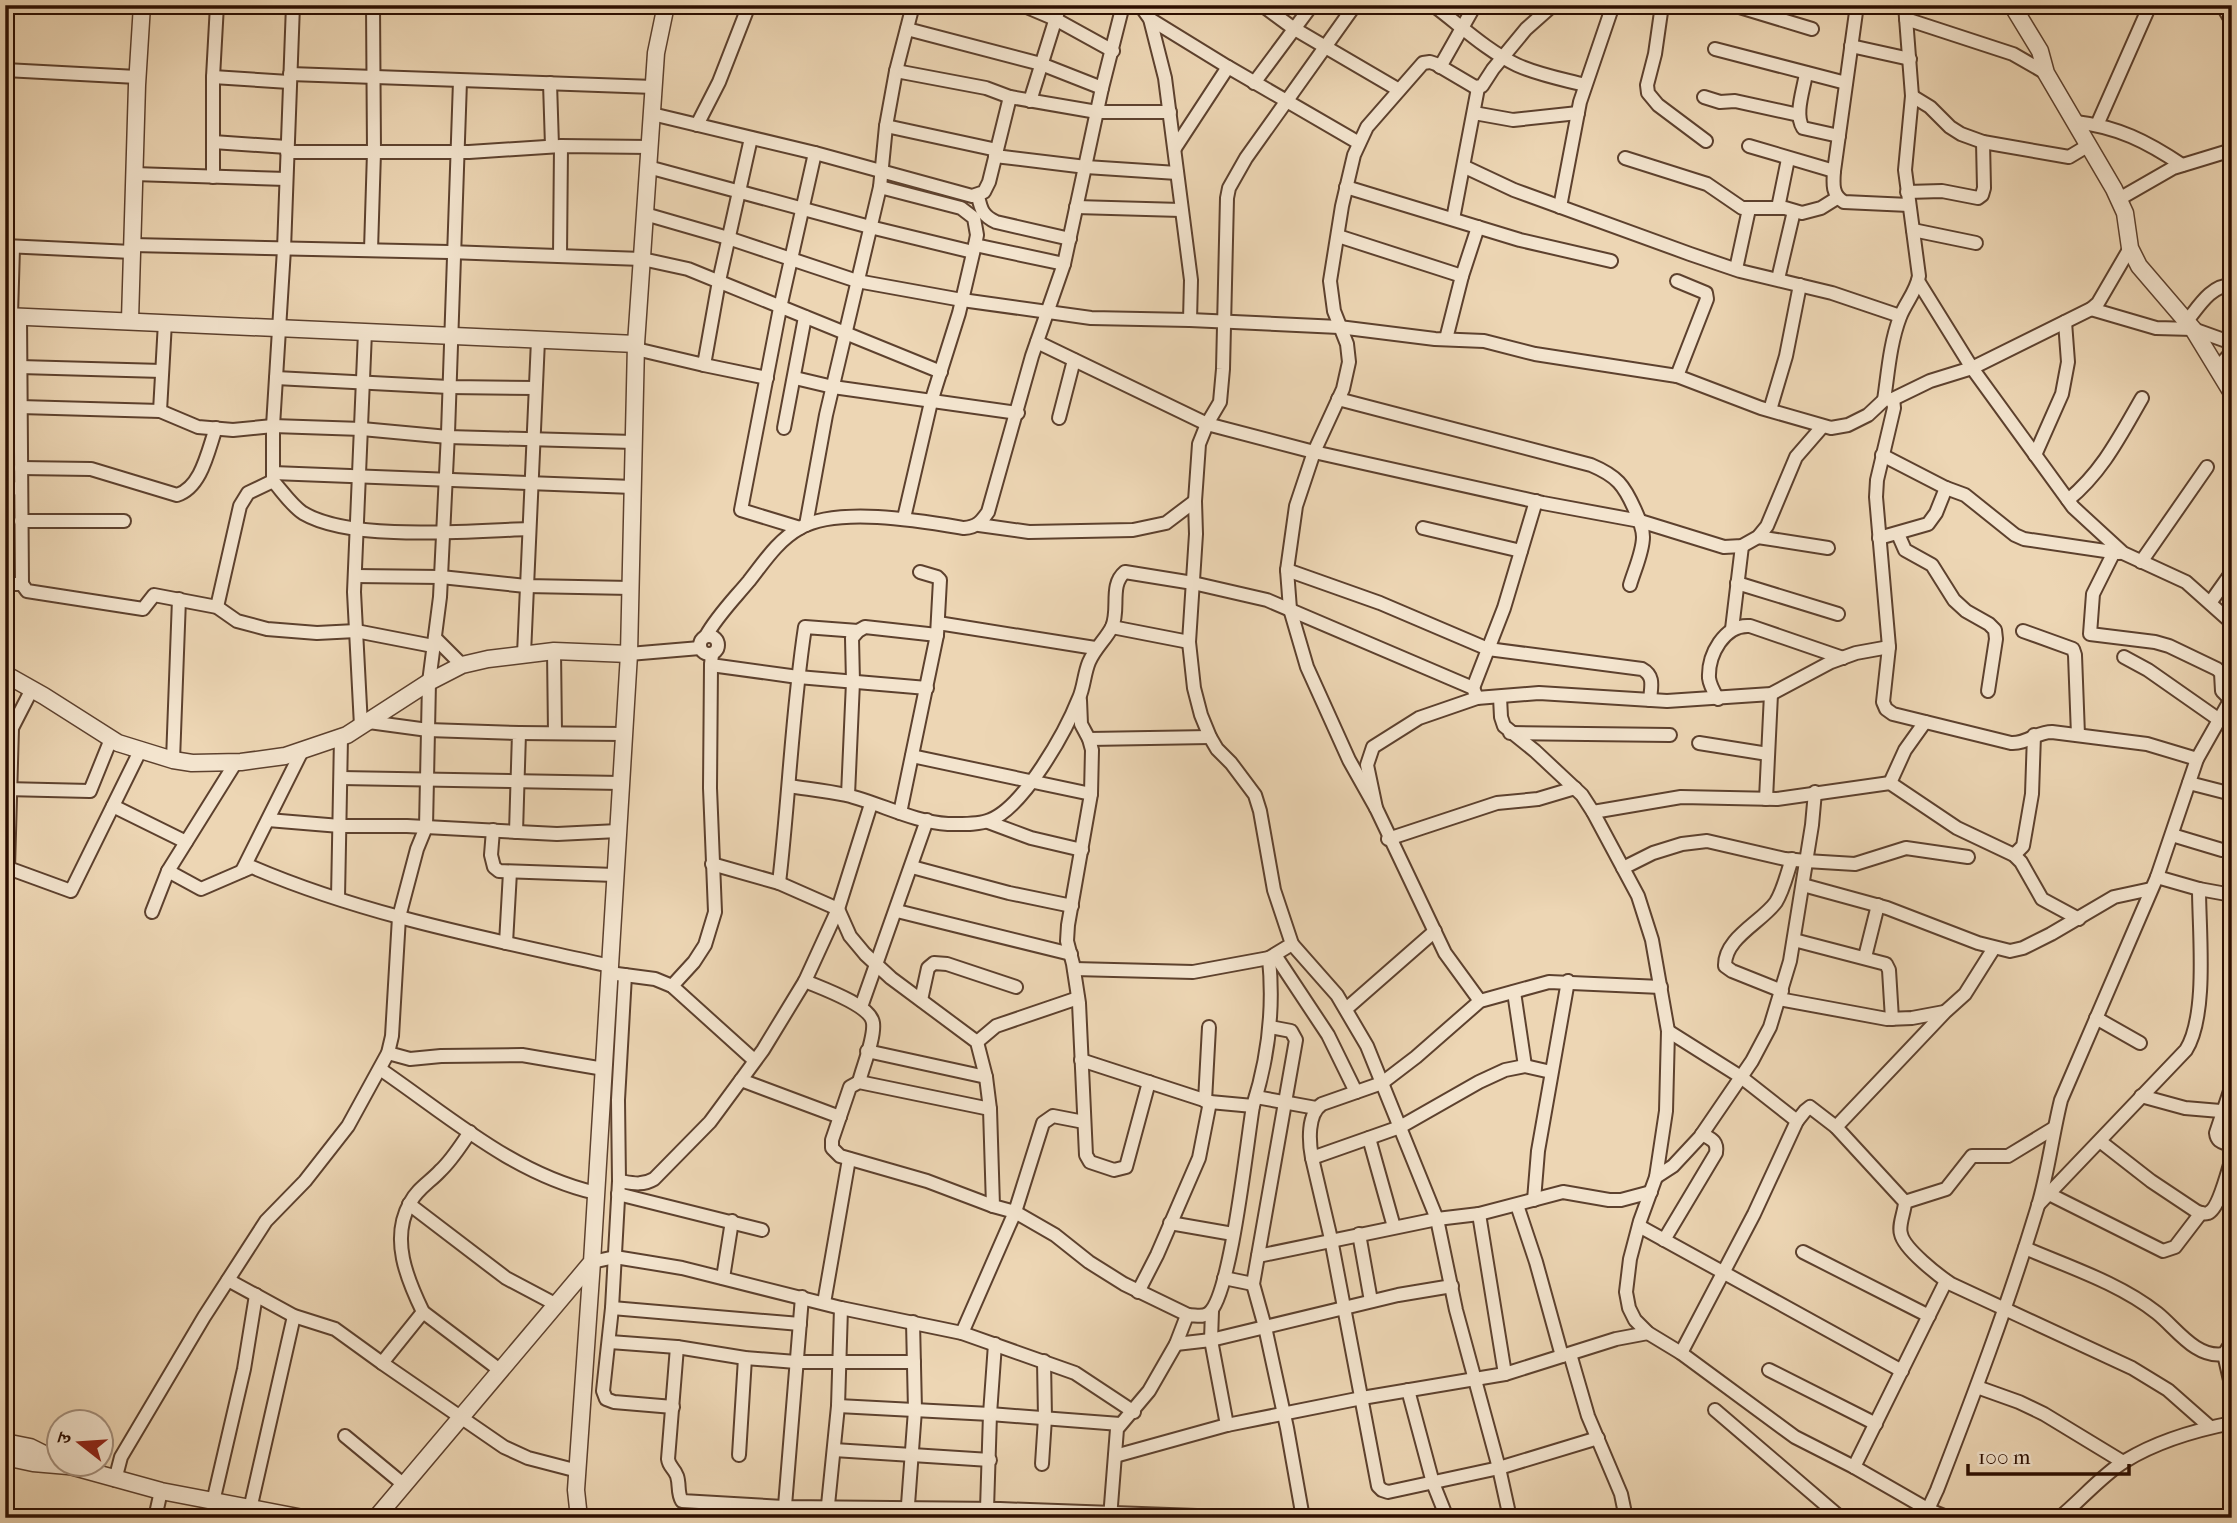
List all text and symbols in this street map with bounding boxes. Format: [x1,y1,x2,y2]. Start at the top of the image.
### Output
north arrow [46,1408,116,1478]
text: उ [52,1429,77,1448]
scale bar [1968,1432,2128,1476]
text: 100 m [1978,1445,2031,1469]

